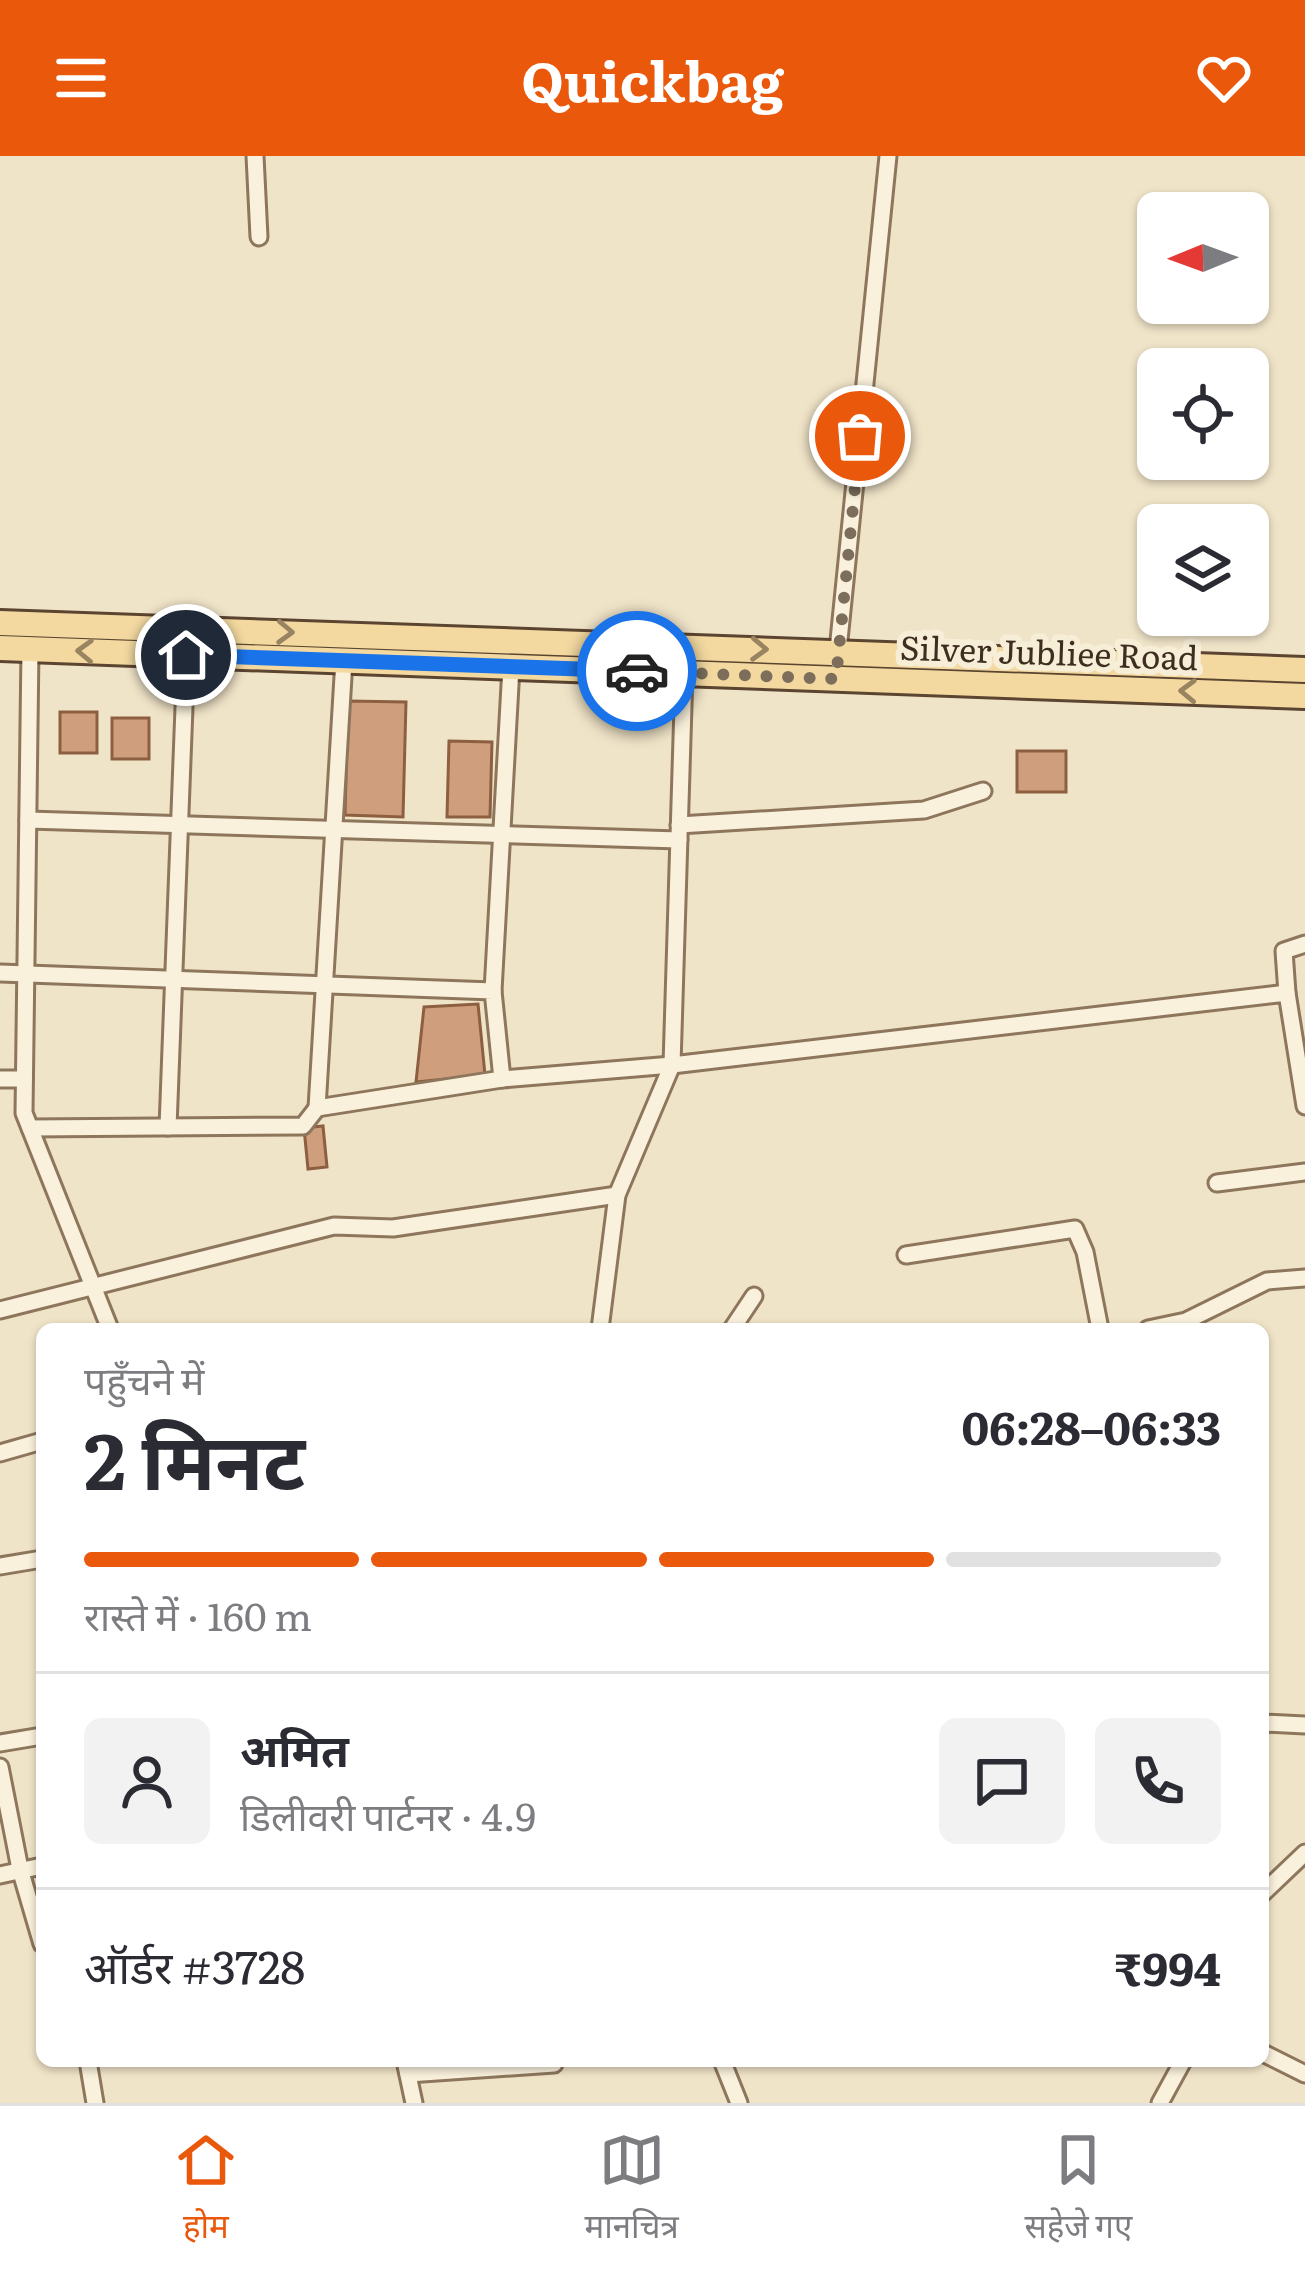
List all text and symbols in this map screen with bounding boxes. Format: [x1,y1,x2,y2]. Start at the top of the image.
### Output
text: Quickbag [521,38,784,119]
icon: menu [48,45,114,111]
icon: heart [1191,45,1257,111]
north arrow [1137,192,1269,324]
map controls [1137,192,1269,636]
button: locate [1137,348,1269,480]
pin [809,385,911,487]
icon: bag [827,403,893,469]
button: layers [1137,504,1269,636]
pin [135,604,237,706]
courier [577,611,697,731]
one-way arrow [276,619,295,645]
street label: Silver Jubliee Road [899,621,1199,680]
icon: home [153,622,219,688]
one-way arrow [750,636,769,662]
one-way arrow [75,638,94,664]
icon: car [604,638,670,704]
one-way arrow [1178,679,1197,705]
text: पहुँचने में [84,1349,204,1407]
text: 06:28–06:33 [961,1392,1221,1459]
text: 2 मिनट [84,1398,305,1514]
text: रास्ते में · 160 m [84,1585,312,1643]
text: अमित [240,1714,349,1781]
button: person [84,1718,210,1844]
button: chat [939,1718,1065,1844]
button: phone [1095,1718,1221,1844]
text: डिलीवरी पार्टनर · 4.9 [240,1785,536,1843]
text: ऑर्डर #3728 [84,1931,305,1998]
text: ₹994 [1115,1933,1221,2000]
tab: होम [173,2127,239,2251]
tab: मानचित्र [584,2127,679,2251]
tab: सहेजे गए [1024,2127,1132,2251]

